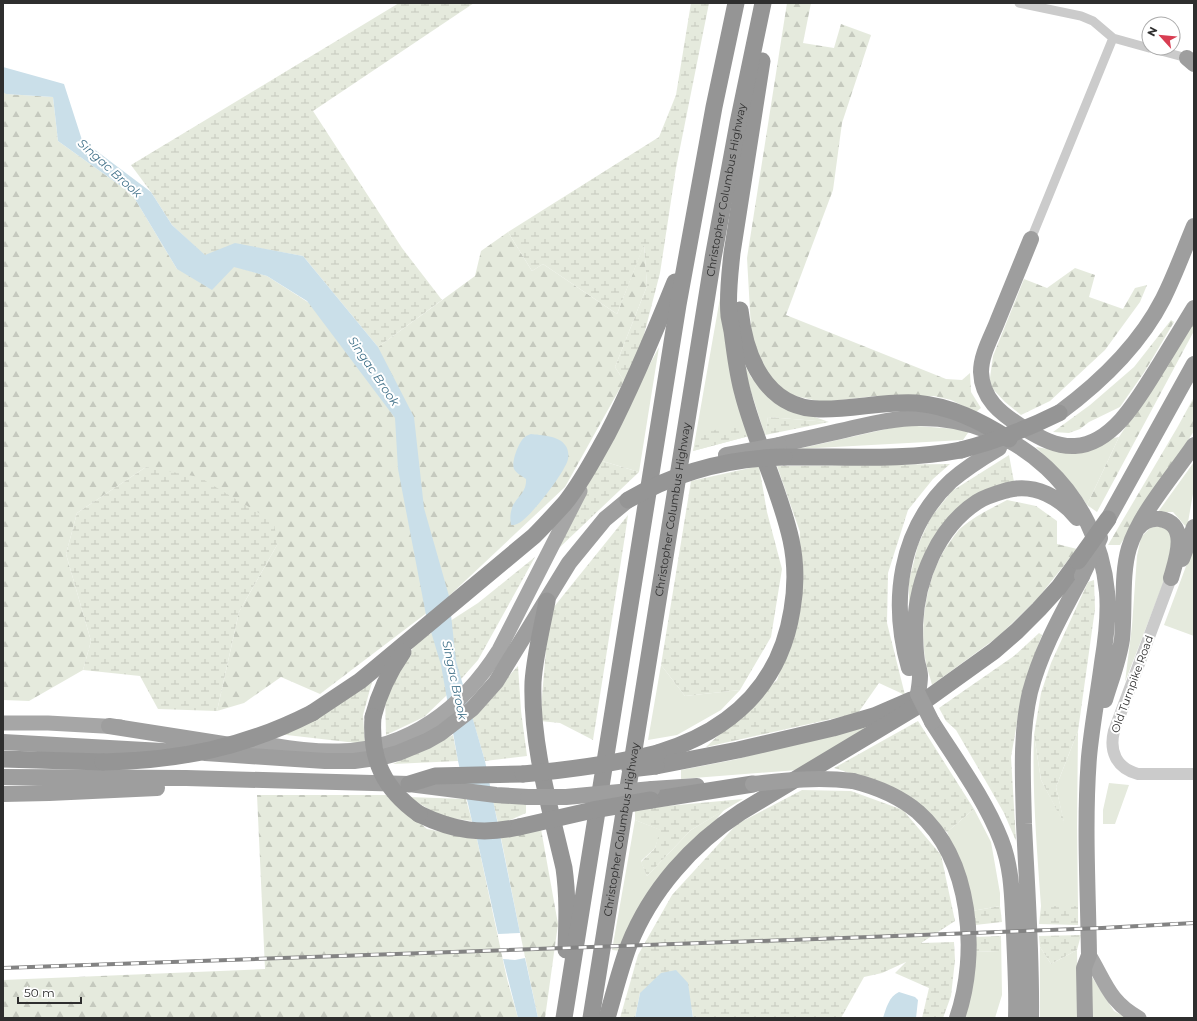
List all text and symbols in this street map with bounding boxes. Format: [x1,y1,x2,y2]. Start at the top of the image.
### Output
north arrow [1141,16,1181,56]
text: N [1144,24,1160,39]
street label: Christopher Columbus Highway [703,102,749,278]
water label: Singac Brook [75,135,146,201]
water label: Singac Brook [345,333,403,409]
street label: Christopher Columbus Highway [652,421,694,598]
street label: Old Turnpike Road [1108,633,1156,735]
water label: Singac Brook [439,639,471,722]
street label: Christopher Columbus Highway [600,741,642,917]
scale bar [18,979,81,1005]
text: 50 m [24,985,55,1000]

